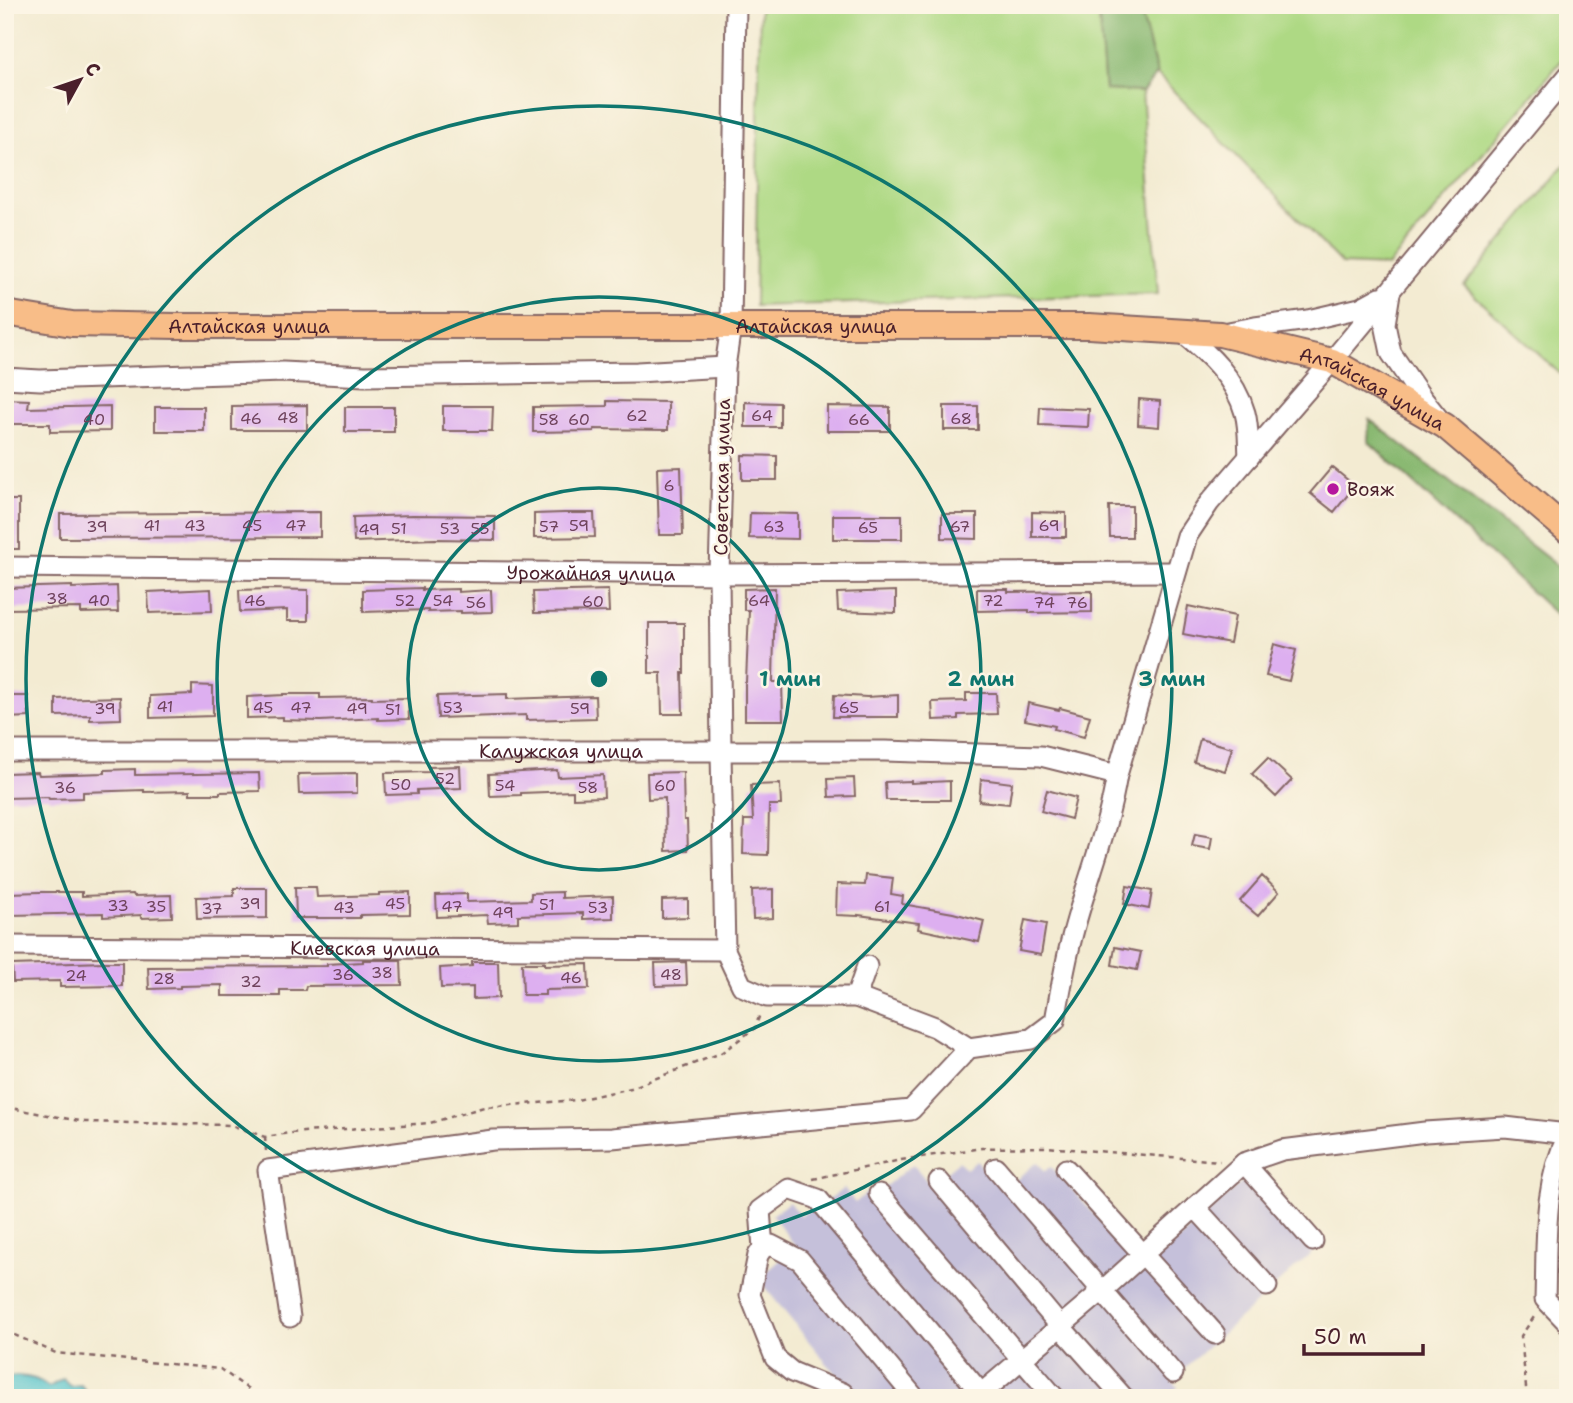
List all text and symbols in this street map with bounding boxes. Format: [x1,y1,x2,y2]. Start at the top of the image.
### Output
north arrow [46,46,116,116]
text: С [79,57,106,82]
street label: Алтайская улица [168,313,330,339]
street label: Алтайская улица [735,314,897,339]
street label: Алтайская улица [1297,341,1450,436]
street label: Советская улица [708,398,736,556]
house number: 62 [626,405,648,426]
house number: 64 [751,405,773,426]
house number: 48 [277,407,299,428]
house number: 46 [240,408,262,429]
house number: 68 [950,408,972,429]
house number: 40 [83,409,105,430]
house number: 58 [539,409,559,430]
house number: 60 [568,409,590,430]
house number: 66 [848,409,870,430]
house number: 6 [663,475,675,496]
place label: Вояж [1347,477,1394,502]
marker: Вояж [1325,481,1341,497]
house number: 41 [143,515,161,536]
house number: 43 [184,515,206,536]
house number: 45 [242,515,262,536]
house number: 47 [285,515,307,536]
house number: 59 [569,515,589,536]
house number: 69 [1038,515,1060,536]
house number: 39 [86,516,108,537]
house number: 57 [539,516,559,537]
house number: 63 [763,516,785,537]
house number: 67 [950,516,970,537]
house number: 65 [858,517,878,538]
house number: 51 [391,518,407,539]
house number: 53 [440,518,460,539]
house number: 55 [470,518,490,539]
house number: 49 [358,519,380,540]
street label: Урожайная улица [506,559,676,586]
house number: 38 [46,588,68,609]
house number: 40 [88,590,110,611]
house number: 46 [244,590,266,611]
house number: 52 [395,590,415,611]
house number: 54 [433,590,453,611]
house number: 64 [748,590,770,611]
house number: 72 [982,590,1004,611]
house number: 60 [582,591,604,612]
house number: 56 [466,592,486,613]
house number: 74 [1033,592,1055,613]
house number: 76 [1066,592,1088,613]
text: 1 мин [759,665,821,693]
text: 2 мин [947,665,1015,693]
text: 3 мин [1138,665,1206,693]
centre of rings [587,667,611,691]
house number: 41 [156,696,174,717]
house number: 45 [253,697,273,718]
house number: 47 [290,697,312,718]
house number: 53 [443,697,463,718]
house number: 65 [839,697,859,718]
house number: 39 [94,698,116,719]
house number: 49 [346,698,368,719]
house number: 59 [570,698,590,719]
house number: 51 [385,699,401,720]
street label: Калужская улица [479,739,643,764]
house number: 52 [435,768,455,789]
house number: 50 [391,774,411,795]
house number: 54 [495,775,515,796]
house number: 60 [654,775,676,796]
house number: 36 [54,777,76,798]
house number: 58 [578,777,598,798]
house number: 39 [239,893,261,914]
house number: 45 [385,893,405,914]
house number: 51 [539,894,555,915]
house number: 33 [107,895,129,916]
house number: 35 [146,896,166,917]
house number: 47 [441,896,463,917]
house number: 61 [874,896,890,917]
house number: 43 [333,897,355,918]
house number: 53 [588,897,608,918]
house number: 37 [201,898,223,919]
house number: 49 [492,902,514,923]
street label: Киевская улица [290,935,440,961]
house number: 38 [371,962,393,983]
house number: 36 [332,964,354,985]
house number: 48 [660,964,682,985]
house number: 24 [65,965,87,986]
house number: 46 [560,967,582,988]
house number: 28 [153,968,175,989]
house number: 32 [240,971,262,992]
scale bar [1304,1312,1422,1356]
text: 50 m [1314,1323,1367,1351]

